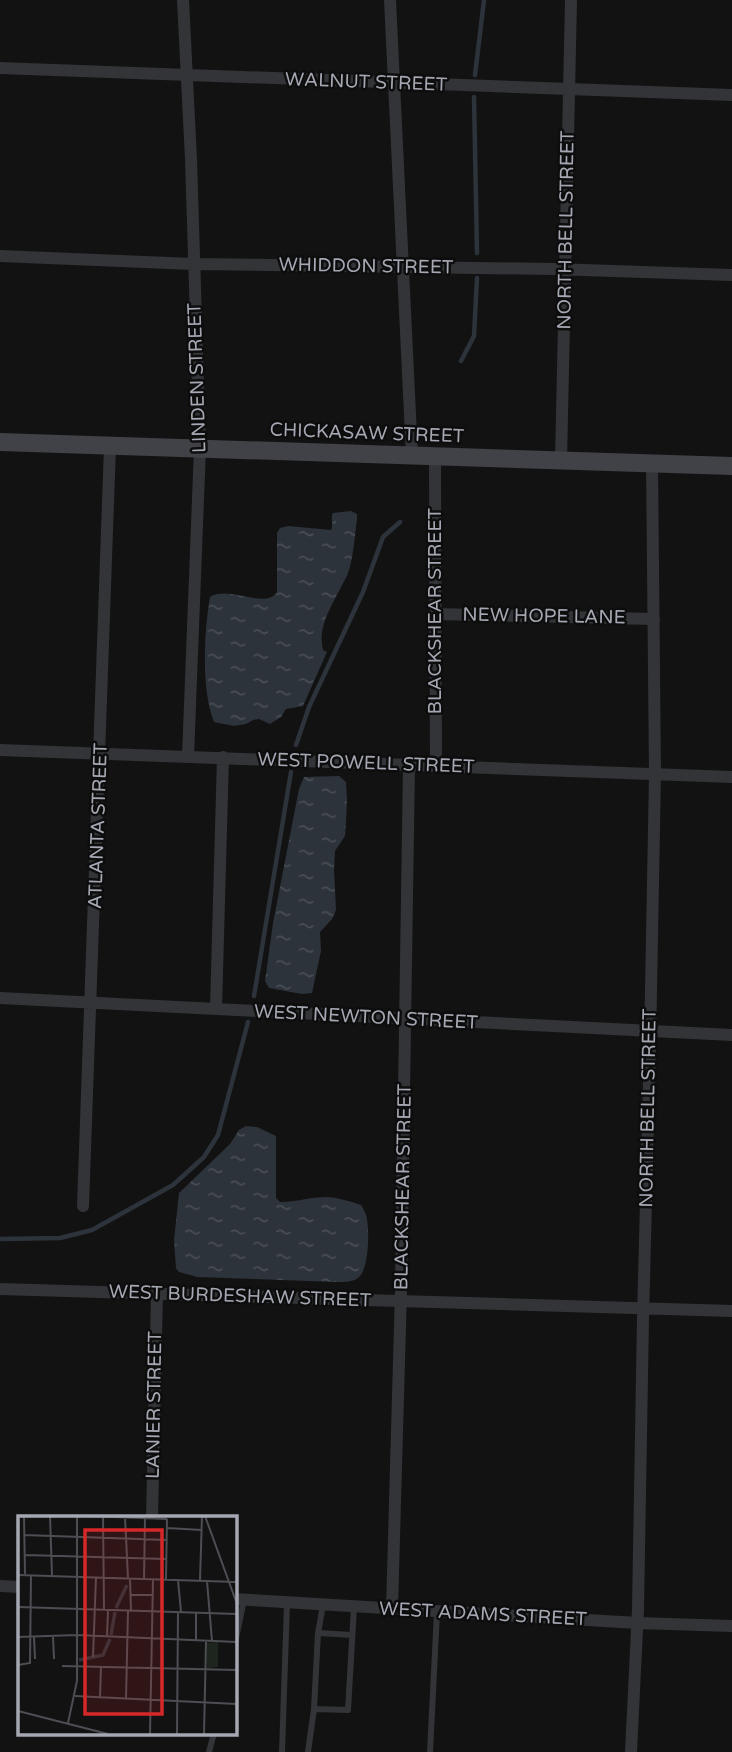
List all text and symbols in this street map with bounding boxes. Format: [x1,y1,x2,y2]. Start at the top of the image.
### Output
street label: WALNUT STREET [284,68,448,96]
street label: NORTH BELL STREET [553,130,579,330]
street label: WHIDDON STREET [278,253,454,279]
street label: LINDEN STREET [183,302,211,453]
street label: CHICKASAW STREET [269,419,465,447]
street label: BLACKSHEAR STREET [424,507,446,714]
street label: NEW HOPE LANE [462,604,626,628]
street label: ATLANTA STREET [84,742,112,909]
street label: WEST POWELL STREET [257,748,475,778]
street label: WEST NEWTON STREET [254,1000,479,1034]
street label: NORTH BELL STREET [635,1008,661,1208]
street label: BLACKSHEAR STREET [390,1083,416,1290]
street label: WEST BURDESHAW STREET [108,1280,372,1312]
street label: LANIER STREET [142,1330,166,1479]
inset map [18,1516,236,1734]
street label: WEST ADAMS STREET [379,1598,588,1630]

